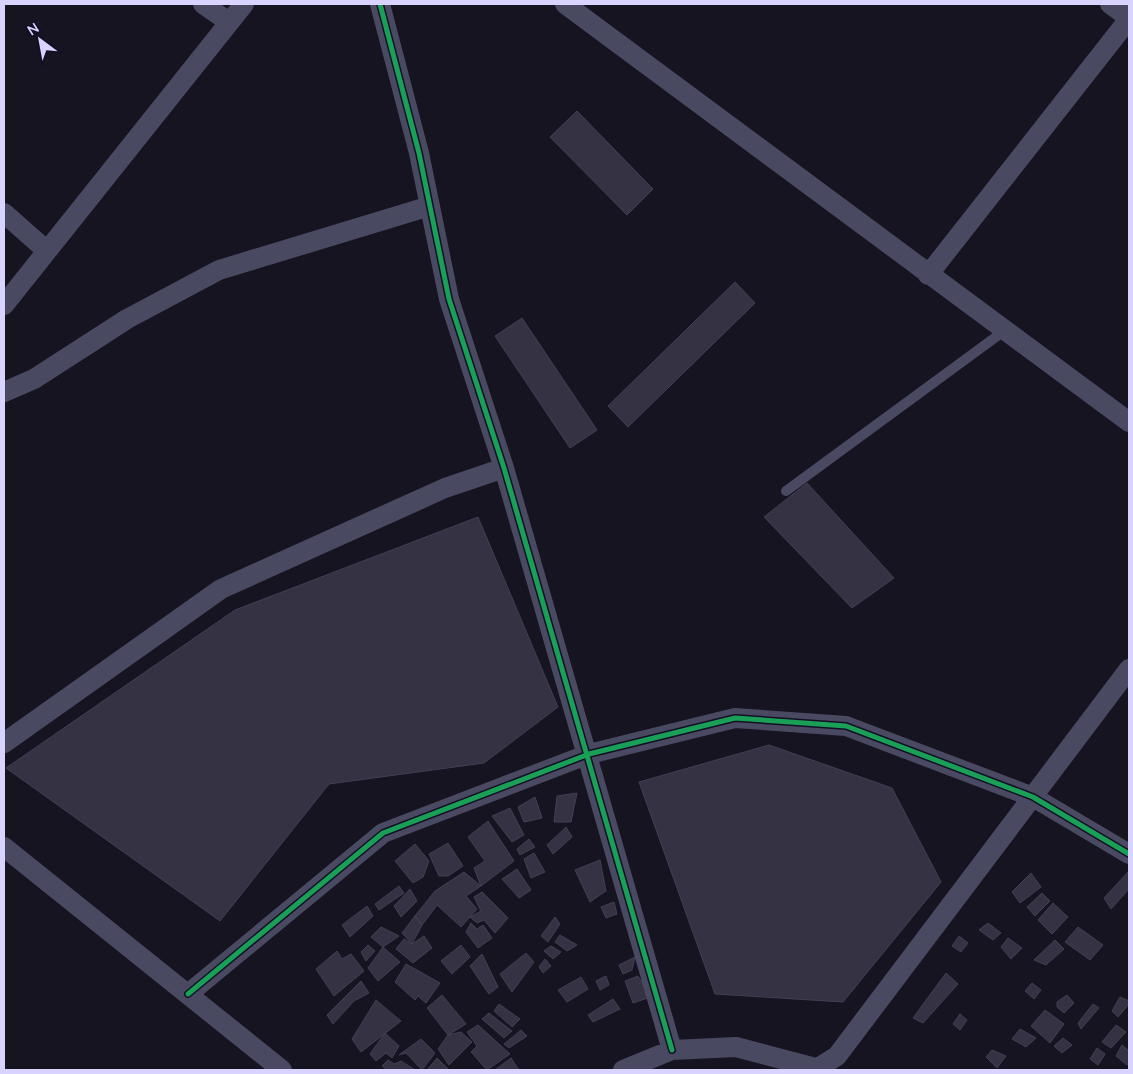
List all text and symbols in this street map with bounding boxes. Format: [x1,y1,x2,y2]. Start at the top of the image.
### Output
north arrow [15,15,65,65]
text: N [24,19,43,40]

